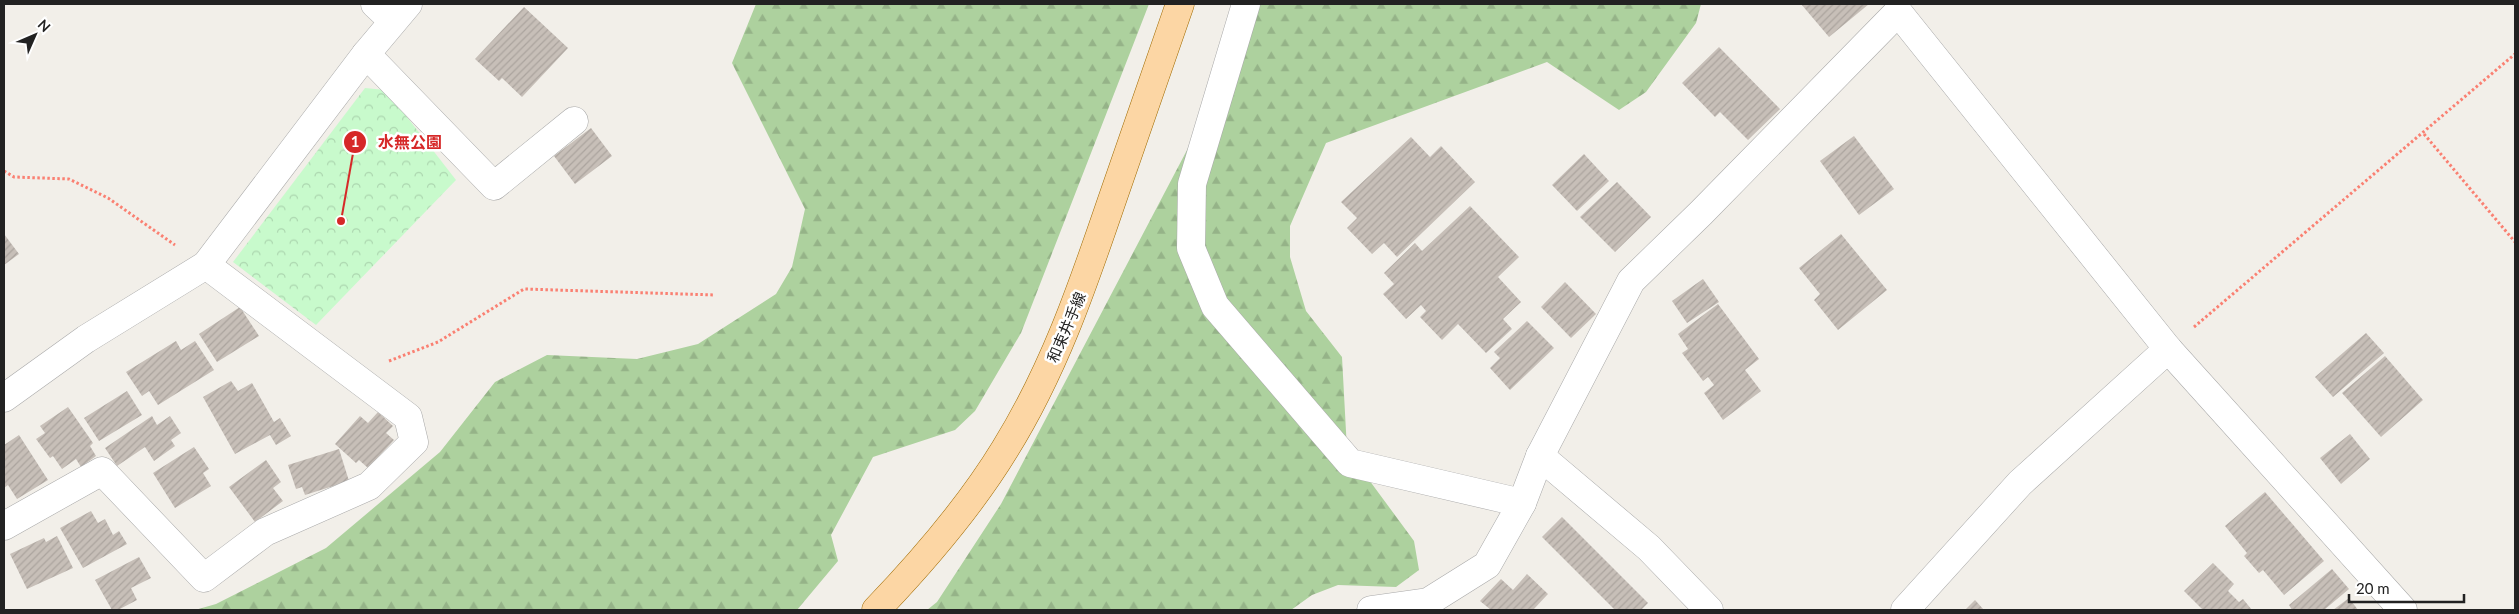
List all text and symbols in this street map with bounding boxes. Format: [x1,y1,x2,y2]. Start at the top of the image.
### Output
north arrow [10,10,60,60]
text: N [35,16,54,35]
callout: 水無公園 [343,127,452,158]
text: 1 [351,132,359,150]
text: 水無公園 [378,132,442,151]
street label: 和束井手線 [1043,289,1089,365]
scale bar [2349,572,2464,604]
text: 20 m [2356,579,2390,597]

